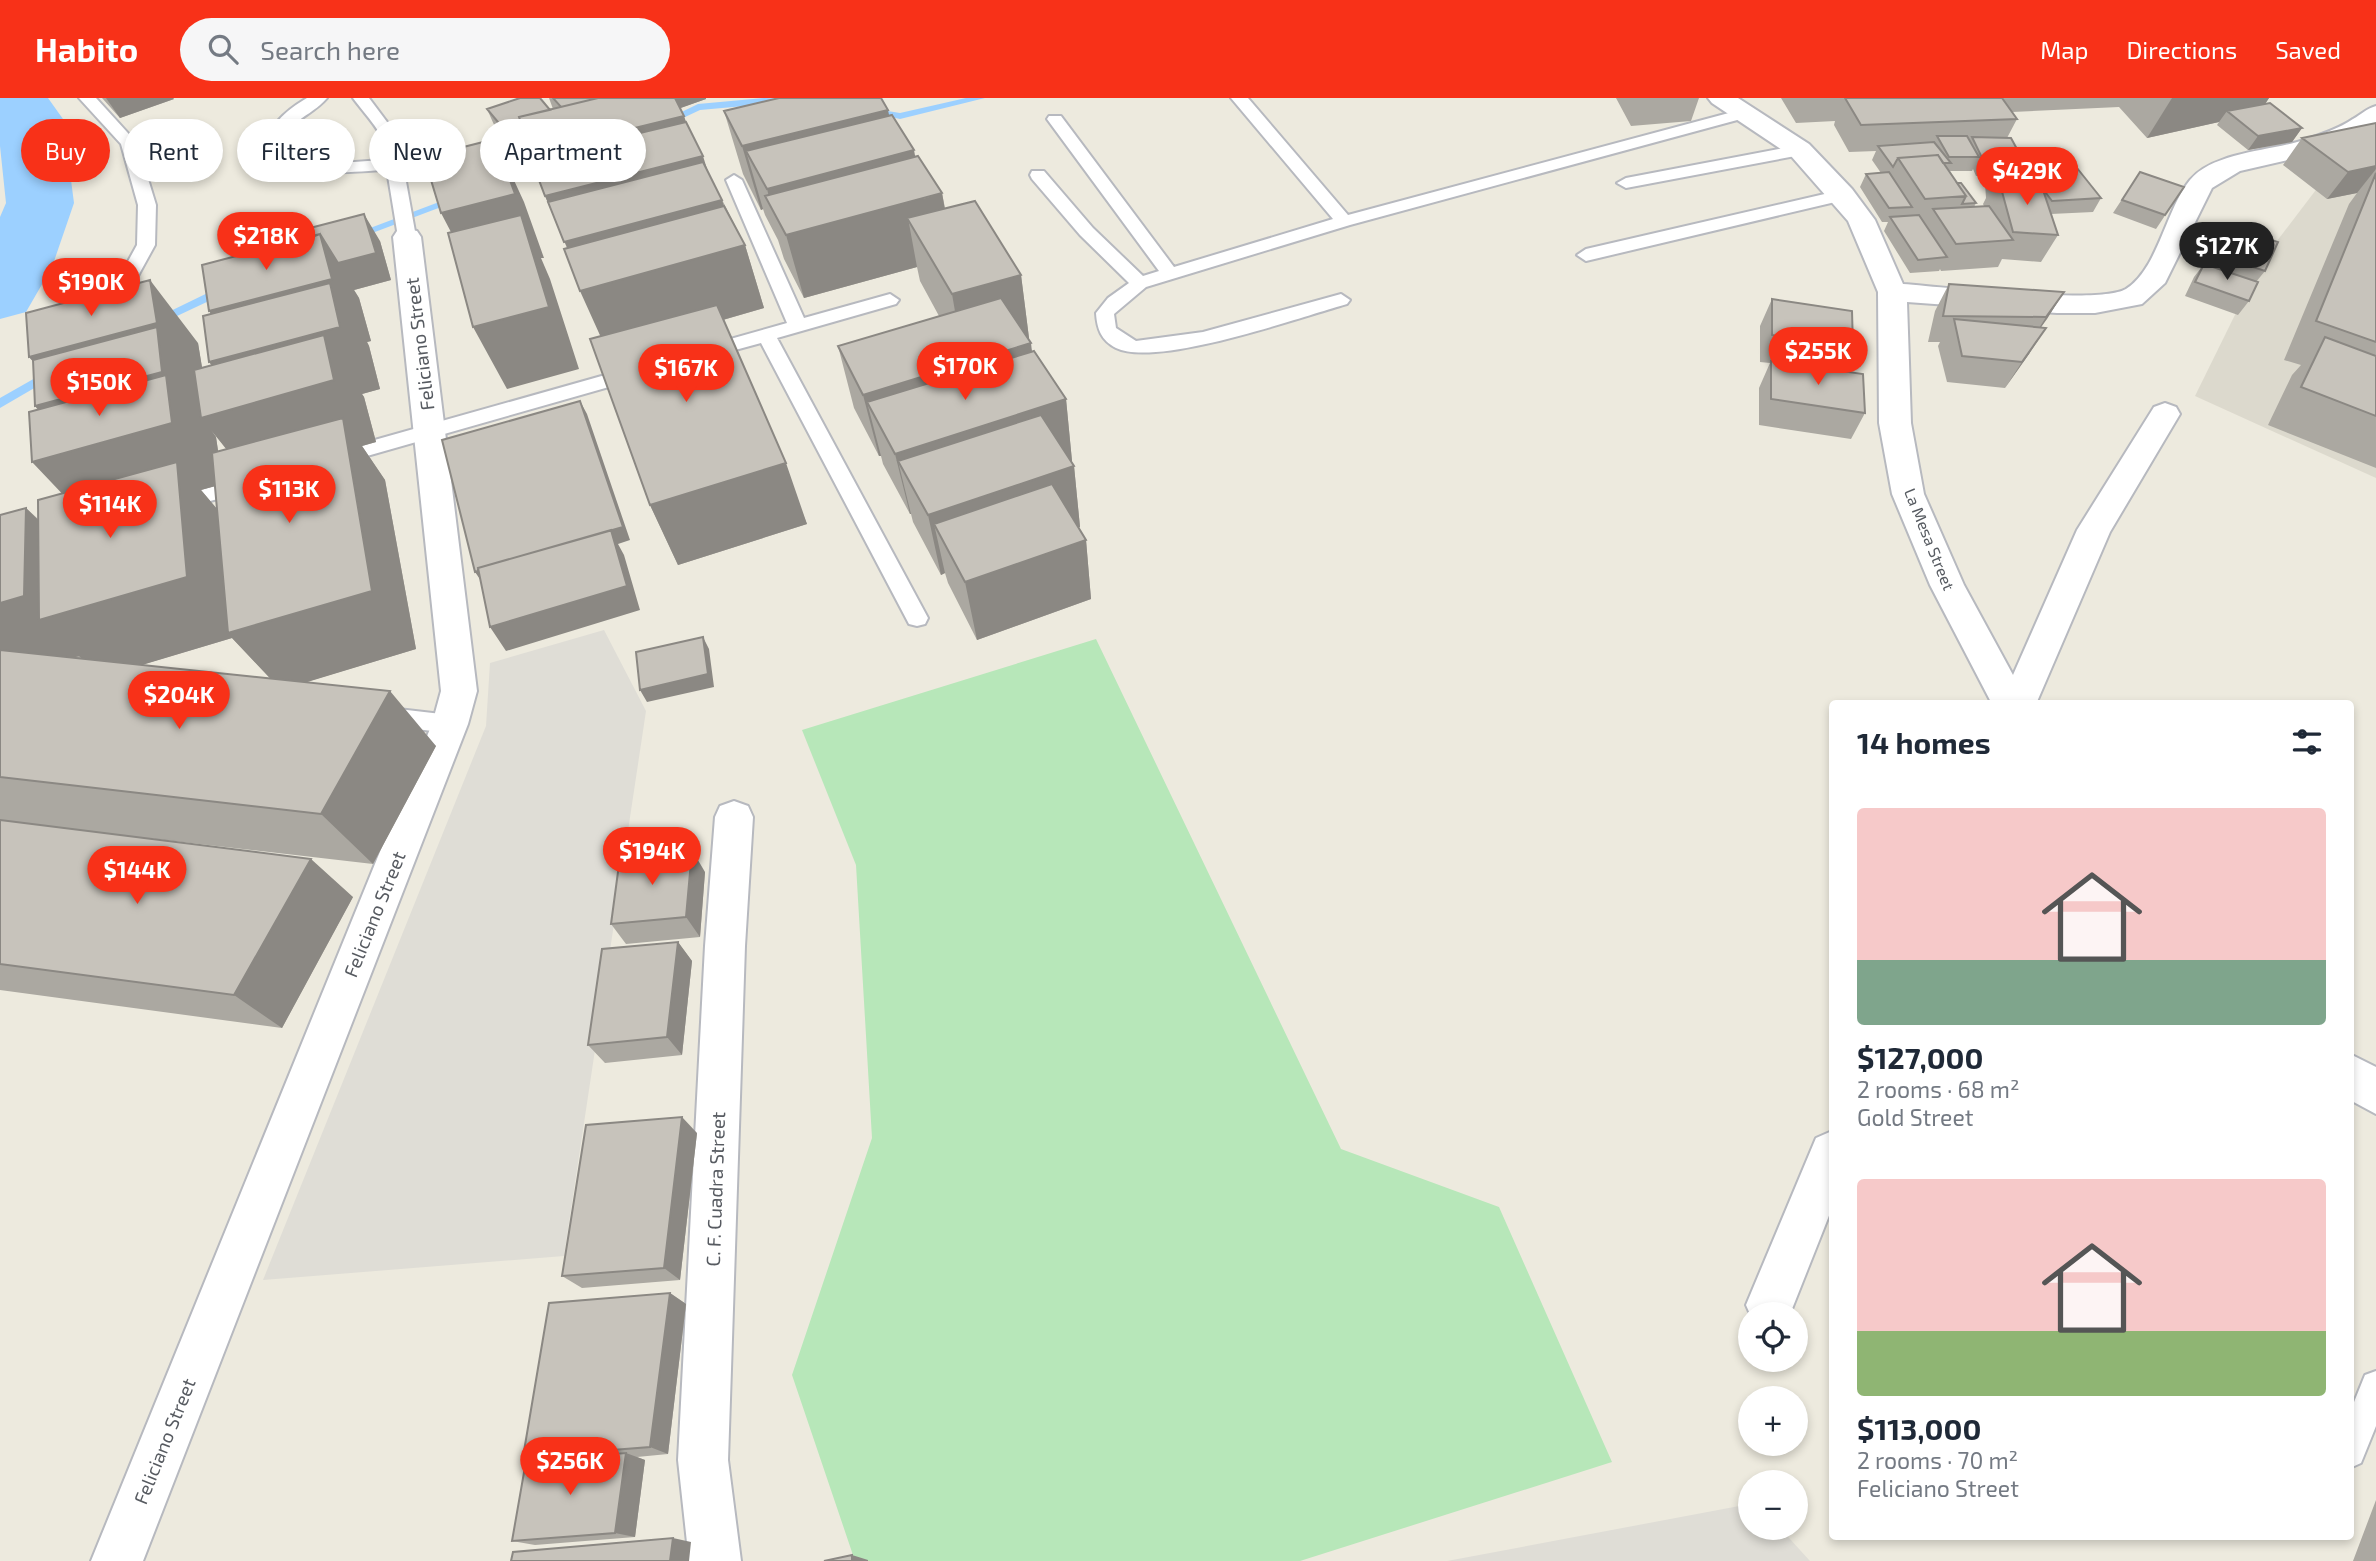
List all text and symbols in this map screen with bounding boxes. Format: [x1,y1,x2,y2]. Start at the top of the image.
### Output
search box [180,18,670,81]
text: Habito [35,29,138,69]
icon: search [204,30,242,68]
text: Search here [260,34,400,65]
text: Map [2040,35,2088,64]
text: Directions [2126,35,2237,64]
text: Saved [2275,35,2341,64]
chip: Buy [21,119,110,182]
chip: Rent [124,119,223,182]
chip: Filters [237,119,355,182]
chip: New [369,119,466,182]
chip: Apartment [480,119,646,182]
pin: $429K [1978,148,2076,207]
text: $429K [1992,156,2062,184]
pin: $218K [217,212,315,272]
text: $218K [233,221,299,249]
pin: $127K [2178,222,2276,282]
text: $127K [2195,231,2259,259]
pin: $190K [42,258,140,318]
text: $190K [58,267,124,295]
street label: Feliciano Street [399,276,439,412]
pin: $255K [1769,328,1867,387]
text: $255K [1785,336,1851,364]
pin: $170K [916,342,1014,402]
pin: $167K [637,344,735,404]
text: $170K [933,351,997,379]
text: $167K [654,353,718,381]
pin: $150K [50,358,148,418]
text: $150K [66,367,132,395]
pin: $113K [240,466,338,525]
text: $113K [259,474,319,502]
pin: $114K [61,480,159,540]
street label: La Mesa Street [1901,485,1959,593]
text: $114K [79,489,141,517]
pin: $204K [130,672,228,731]
text: $204K [144,680,214,708]
icon: filters [2288,723,2326,761]
text: 14 homes [1857,724,1991,760]
pin: $194K [603,828,701,887]
text: $194K [619,836,685,864]
pin: $144K [88,846,186,906]
street label: Feliciano Street [338,848,410,980]
icon: home [2029,854,2155,980]
text: $144K [103,855,171,883]
text: $127,000 [1857,1039,1983,1075]
text: 2 rooms · 68 m² [1857,1075,2020,1103]
text: Gold Street [1857,1103,1974,1131]
street label: C. F. Cuadra Street [701,1111,729,1267]
icon: home [2029,1225,2155,1351]
map controls [1738,1302,1808,1540]
button: locate [1738,1302,1808,1372]
street label: Feliciano Street [128,1375,200,1507]
button: + [1738,1386,1808,1456]
text: $113,000 [1857,1410,1981,1446]
pin: $256K [521,1438,619,1497]
text: $256K [536,1446,604,1474]
text: 2 rooms · 70 m² [1857,1446,2018,1474]
button: − [1738,1470,1808,1540]
text: Feliciano Street [1857,1474,2019,1502]

